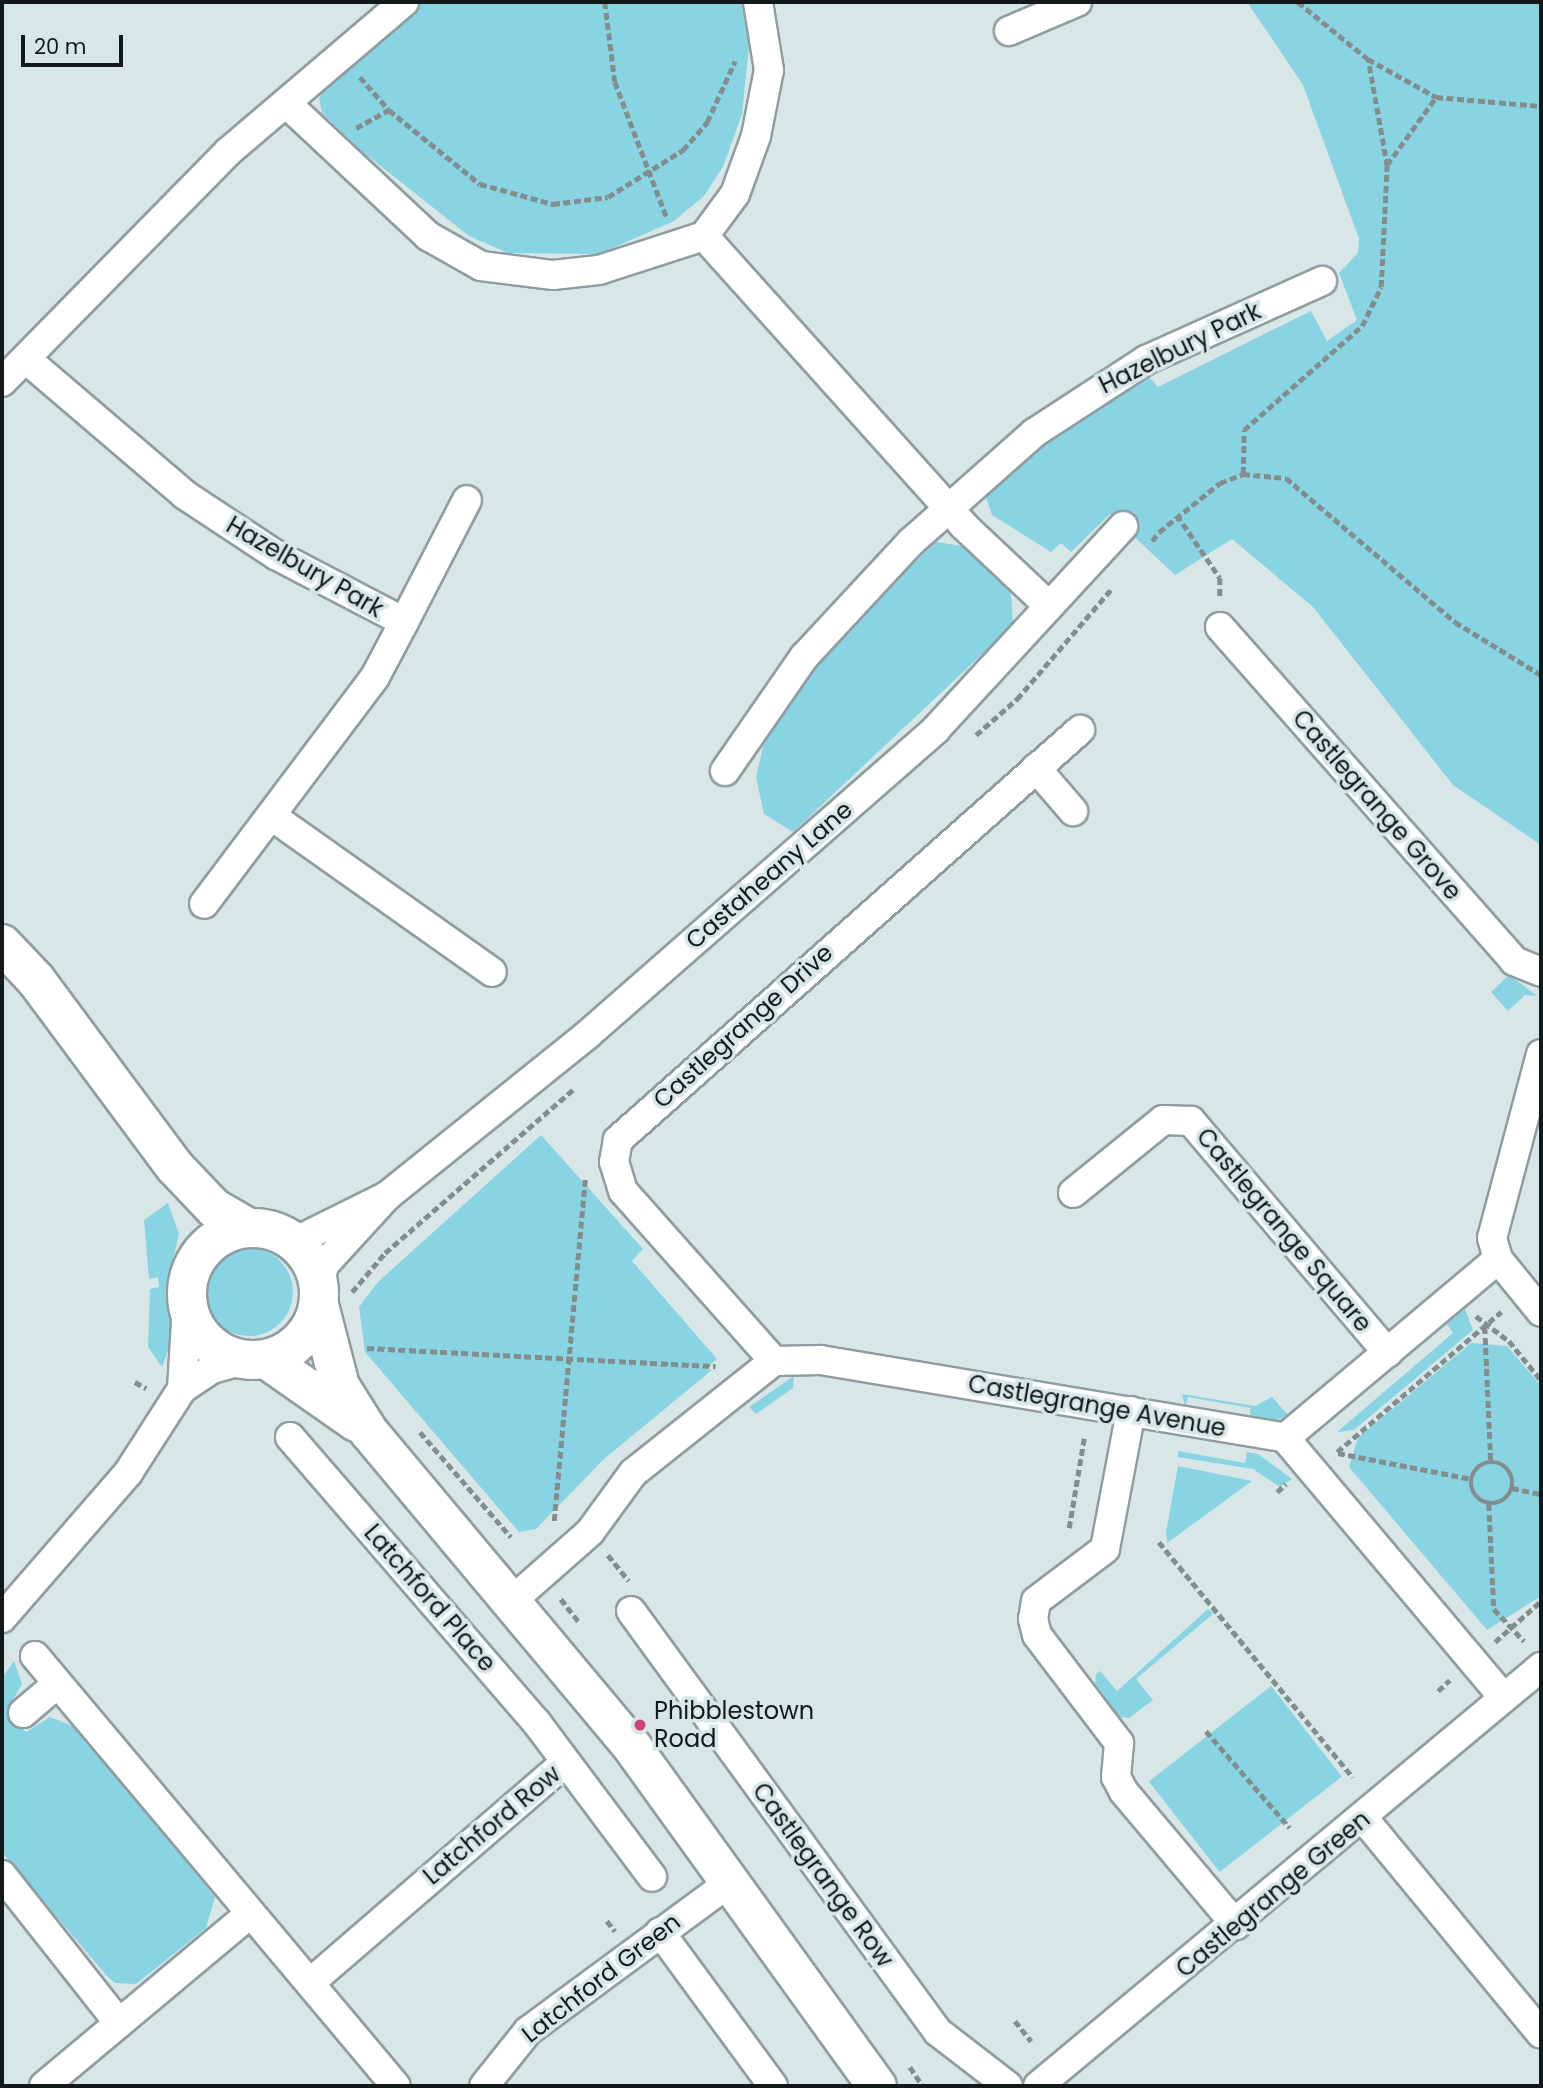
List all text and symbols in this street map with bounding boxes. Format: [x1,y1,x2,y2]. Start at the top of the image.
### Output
scale bar [24,21,126,65]
text: 20 m [34,32,87,61]
street label: Hazelbury Park [1094,296,1266,400]
street label: Hazelbury Park [221,510,389,624]
street label: Castlegrange Grove [1287,704,1467,906]
street label: Castaheany Lane [680,795,858,955]
street label: Castlegrange Drive [647,938,839,1114]
street label: Castlegrange Square [1190,1122,1378,1338]
street label: Castlegrange Avenue [966,1369,1228,1443]
street label: Latchford Place [358,1519,502,1677]
place label: Phibblestown Road [654,1697,814,1753]
marker: Phibblestown Road [632,1717,648,1733]
street label: Latchford Row [418,1759,566,1891]
street label: Castlegrange Row [746,1777,900,1973]
street label: Castlegrange Green [1170,1805,1376,1983]
street label: Latchford Green [516,1907,686,2049]

